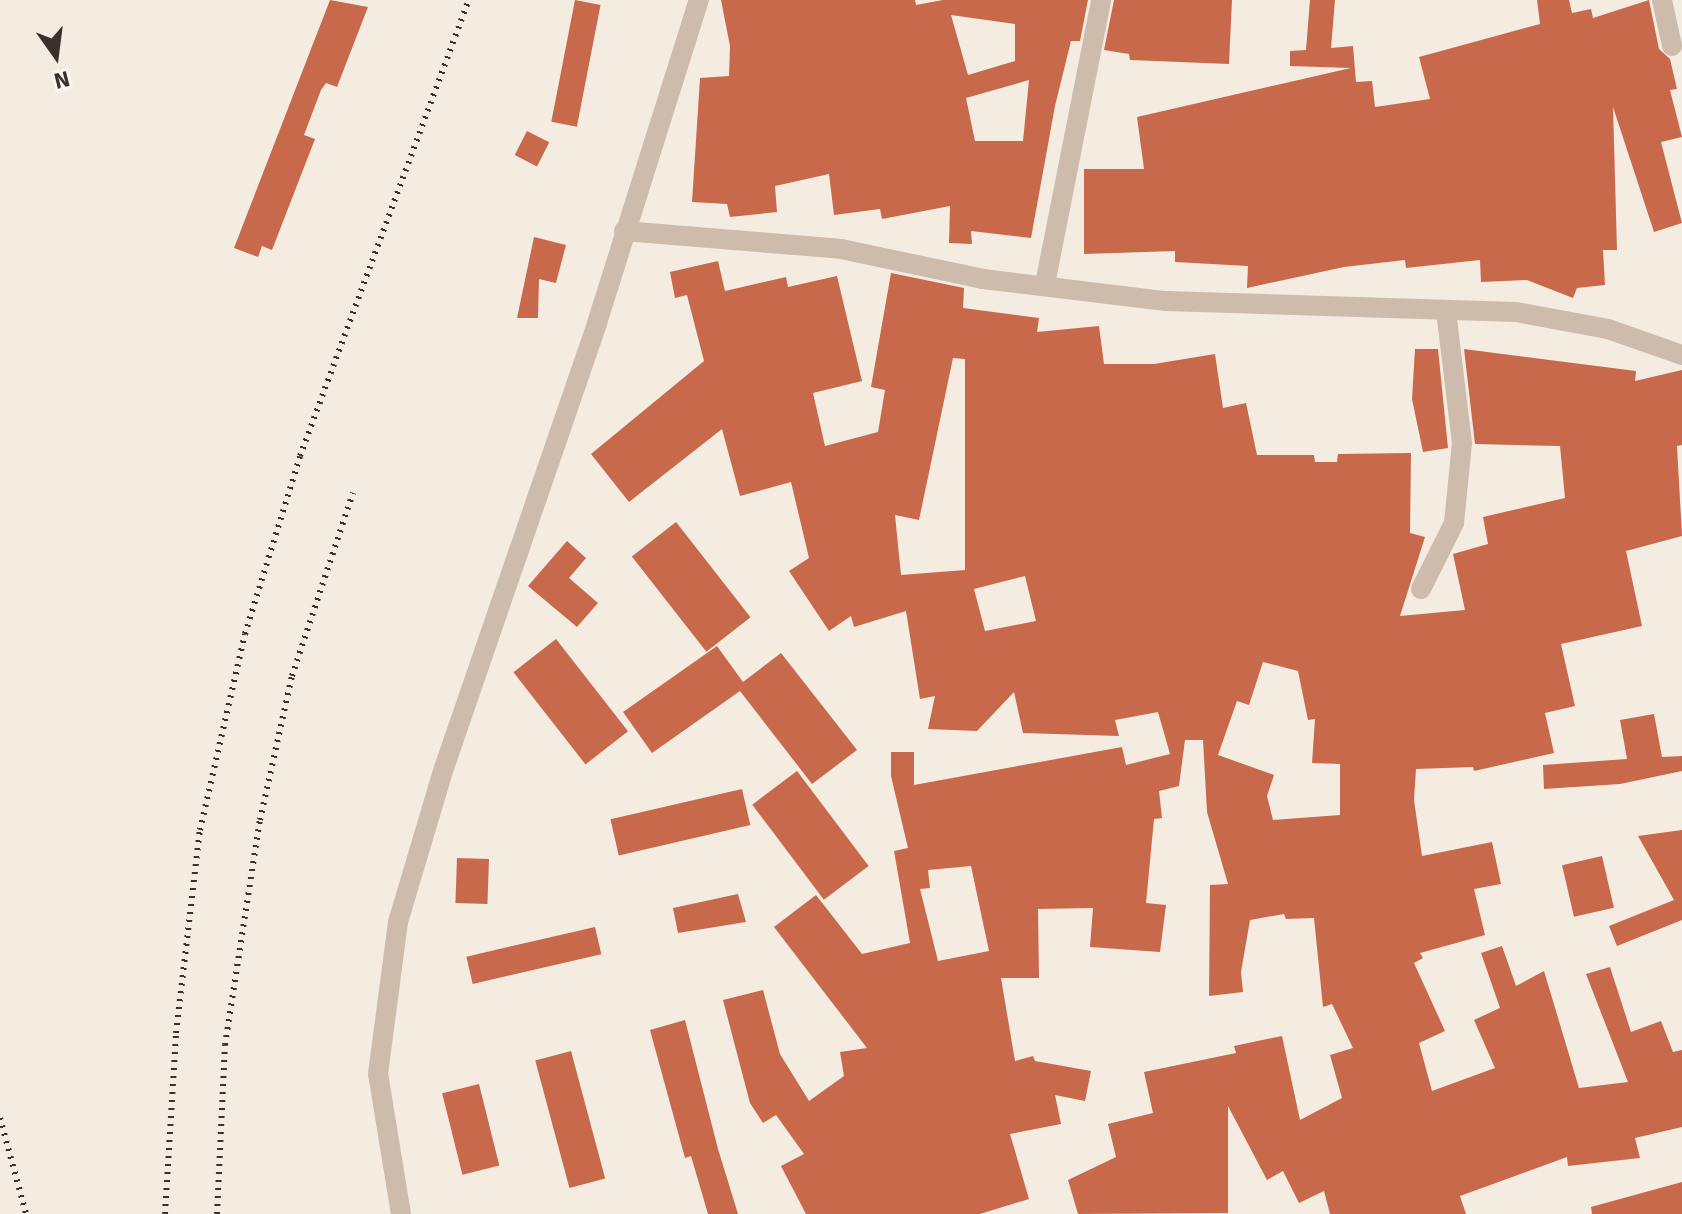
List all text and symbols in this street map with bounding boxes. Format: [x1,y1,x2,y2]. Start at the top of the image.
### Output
north arrow [16,16,96,96]
text: N [51,65,73,95]

